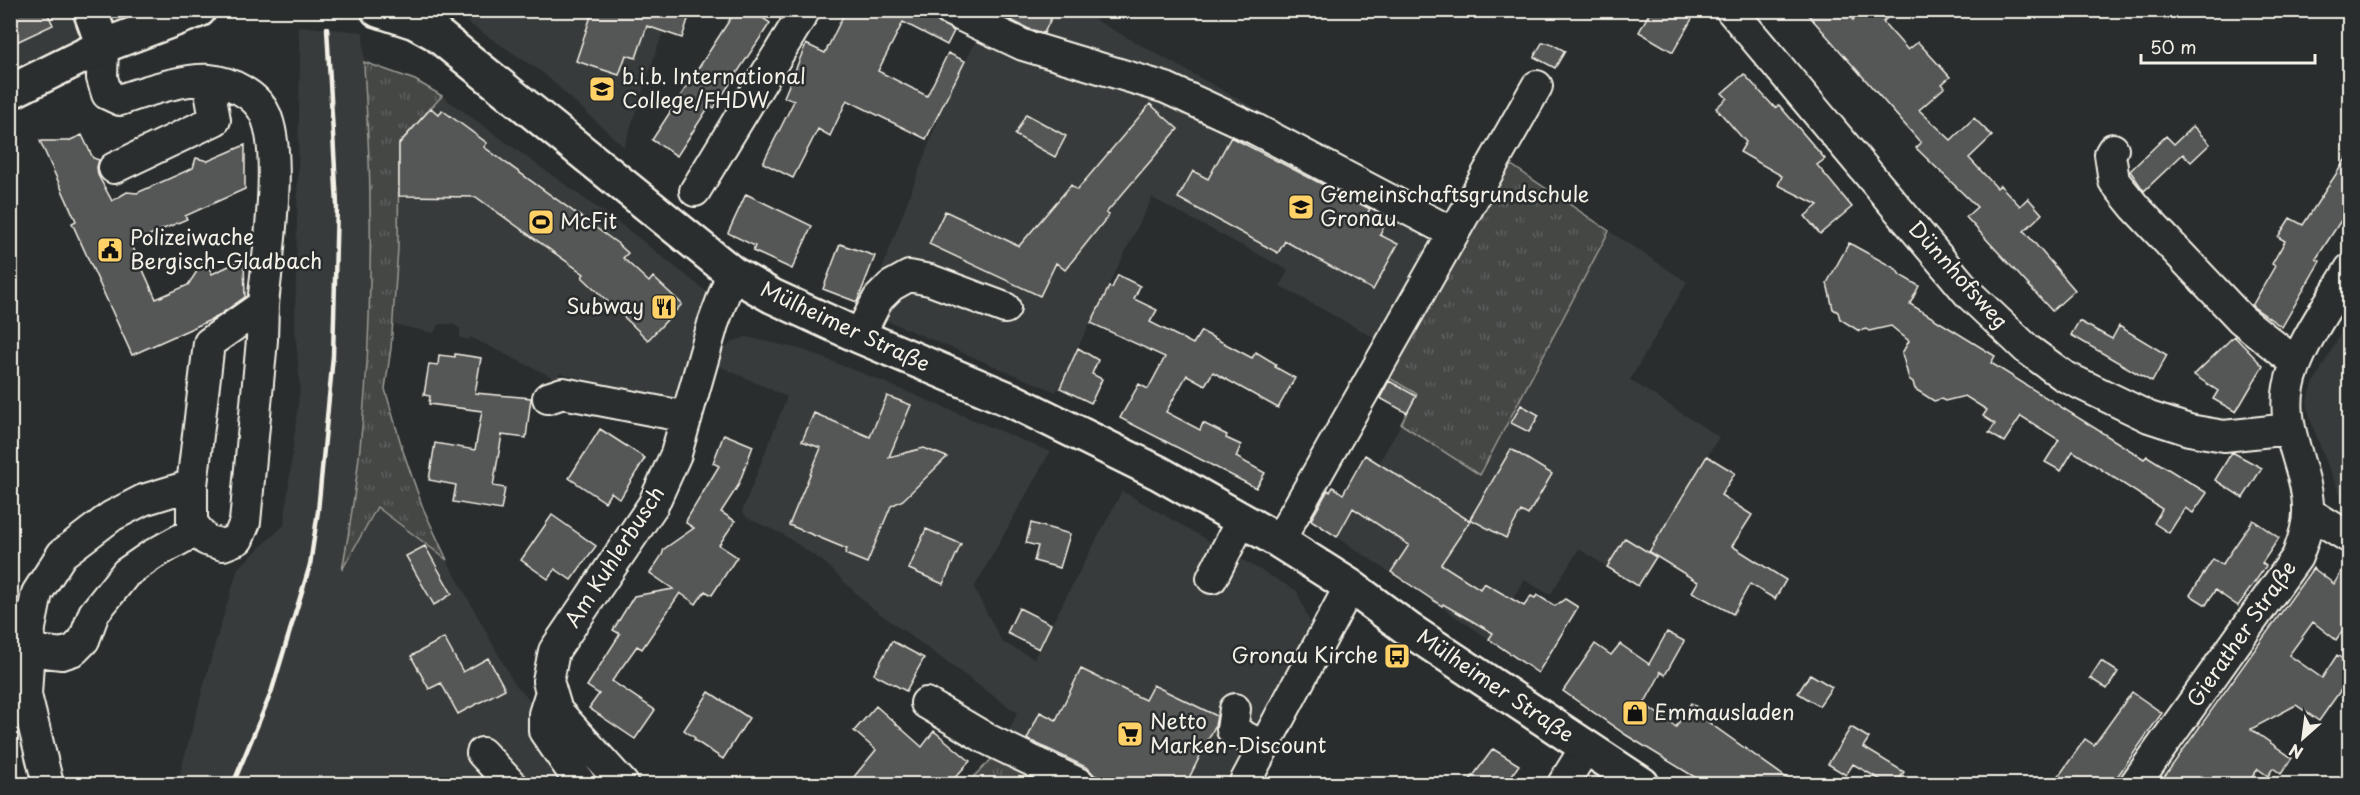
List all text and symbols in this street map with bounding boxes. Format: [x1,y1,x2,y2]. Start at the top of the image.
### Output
scale bar [2141,27,2315,65]
text: 50 m [2150,33,2197,60]
place label: b.i.b. International College/FHDW [622,59,806,115]
school or university icon: b.i.b. International College/FHDW [587,74,617,104]
place label: Gemeinschaftsgrundschule Gronau [1320,177,1589,233]
school or university icon: Gemeinschaftsgrundschule Gronau [1286,192,1316,222]
place label: McFit [560,204,617,236]
sports icon: McFit [526,207,556,237]
street label: Dünnhofsweg [1902,212,2017,335]
place label: Polizeiwache Bergisch-Gladbach [130,220,322,276]
public building icon: Polizeiwache Bergisch-Gladbach [95,235,125,265]
street label: Mülheimer Straße [756,272,936,379]
place label: Subway [566,289,644,321]
restaurant icon: Subway [649,292,679,322]
street label: Am Kuhlerbusch [556,479,671,633]
street label: Gierather Straße [2178,553,2303,713]
street label: Mülheimer Straße [1411,620,1581,749]
place label: Gronau Kirche [1232,638,1378,670]
bus stop icon: Gronau Kirche [1382,641,1412,671]
place label: Emmausladen [1654,695,1795,727]
shop icon: Emmausladen [1620,698,1650,728]
place label: Netto Marken-Discount [1150,704,1326,760]
north arrow [2273,708,2333,768]
supermarket icon: Netto Marken-Discount [1115,719,1145,749]
text: N [2284,739,2307,766]

